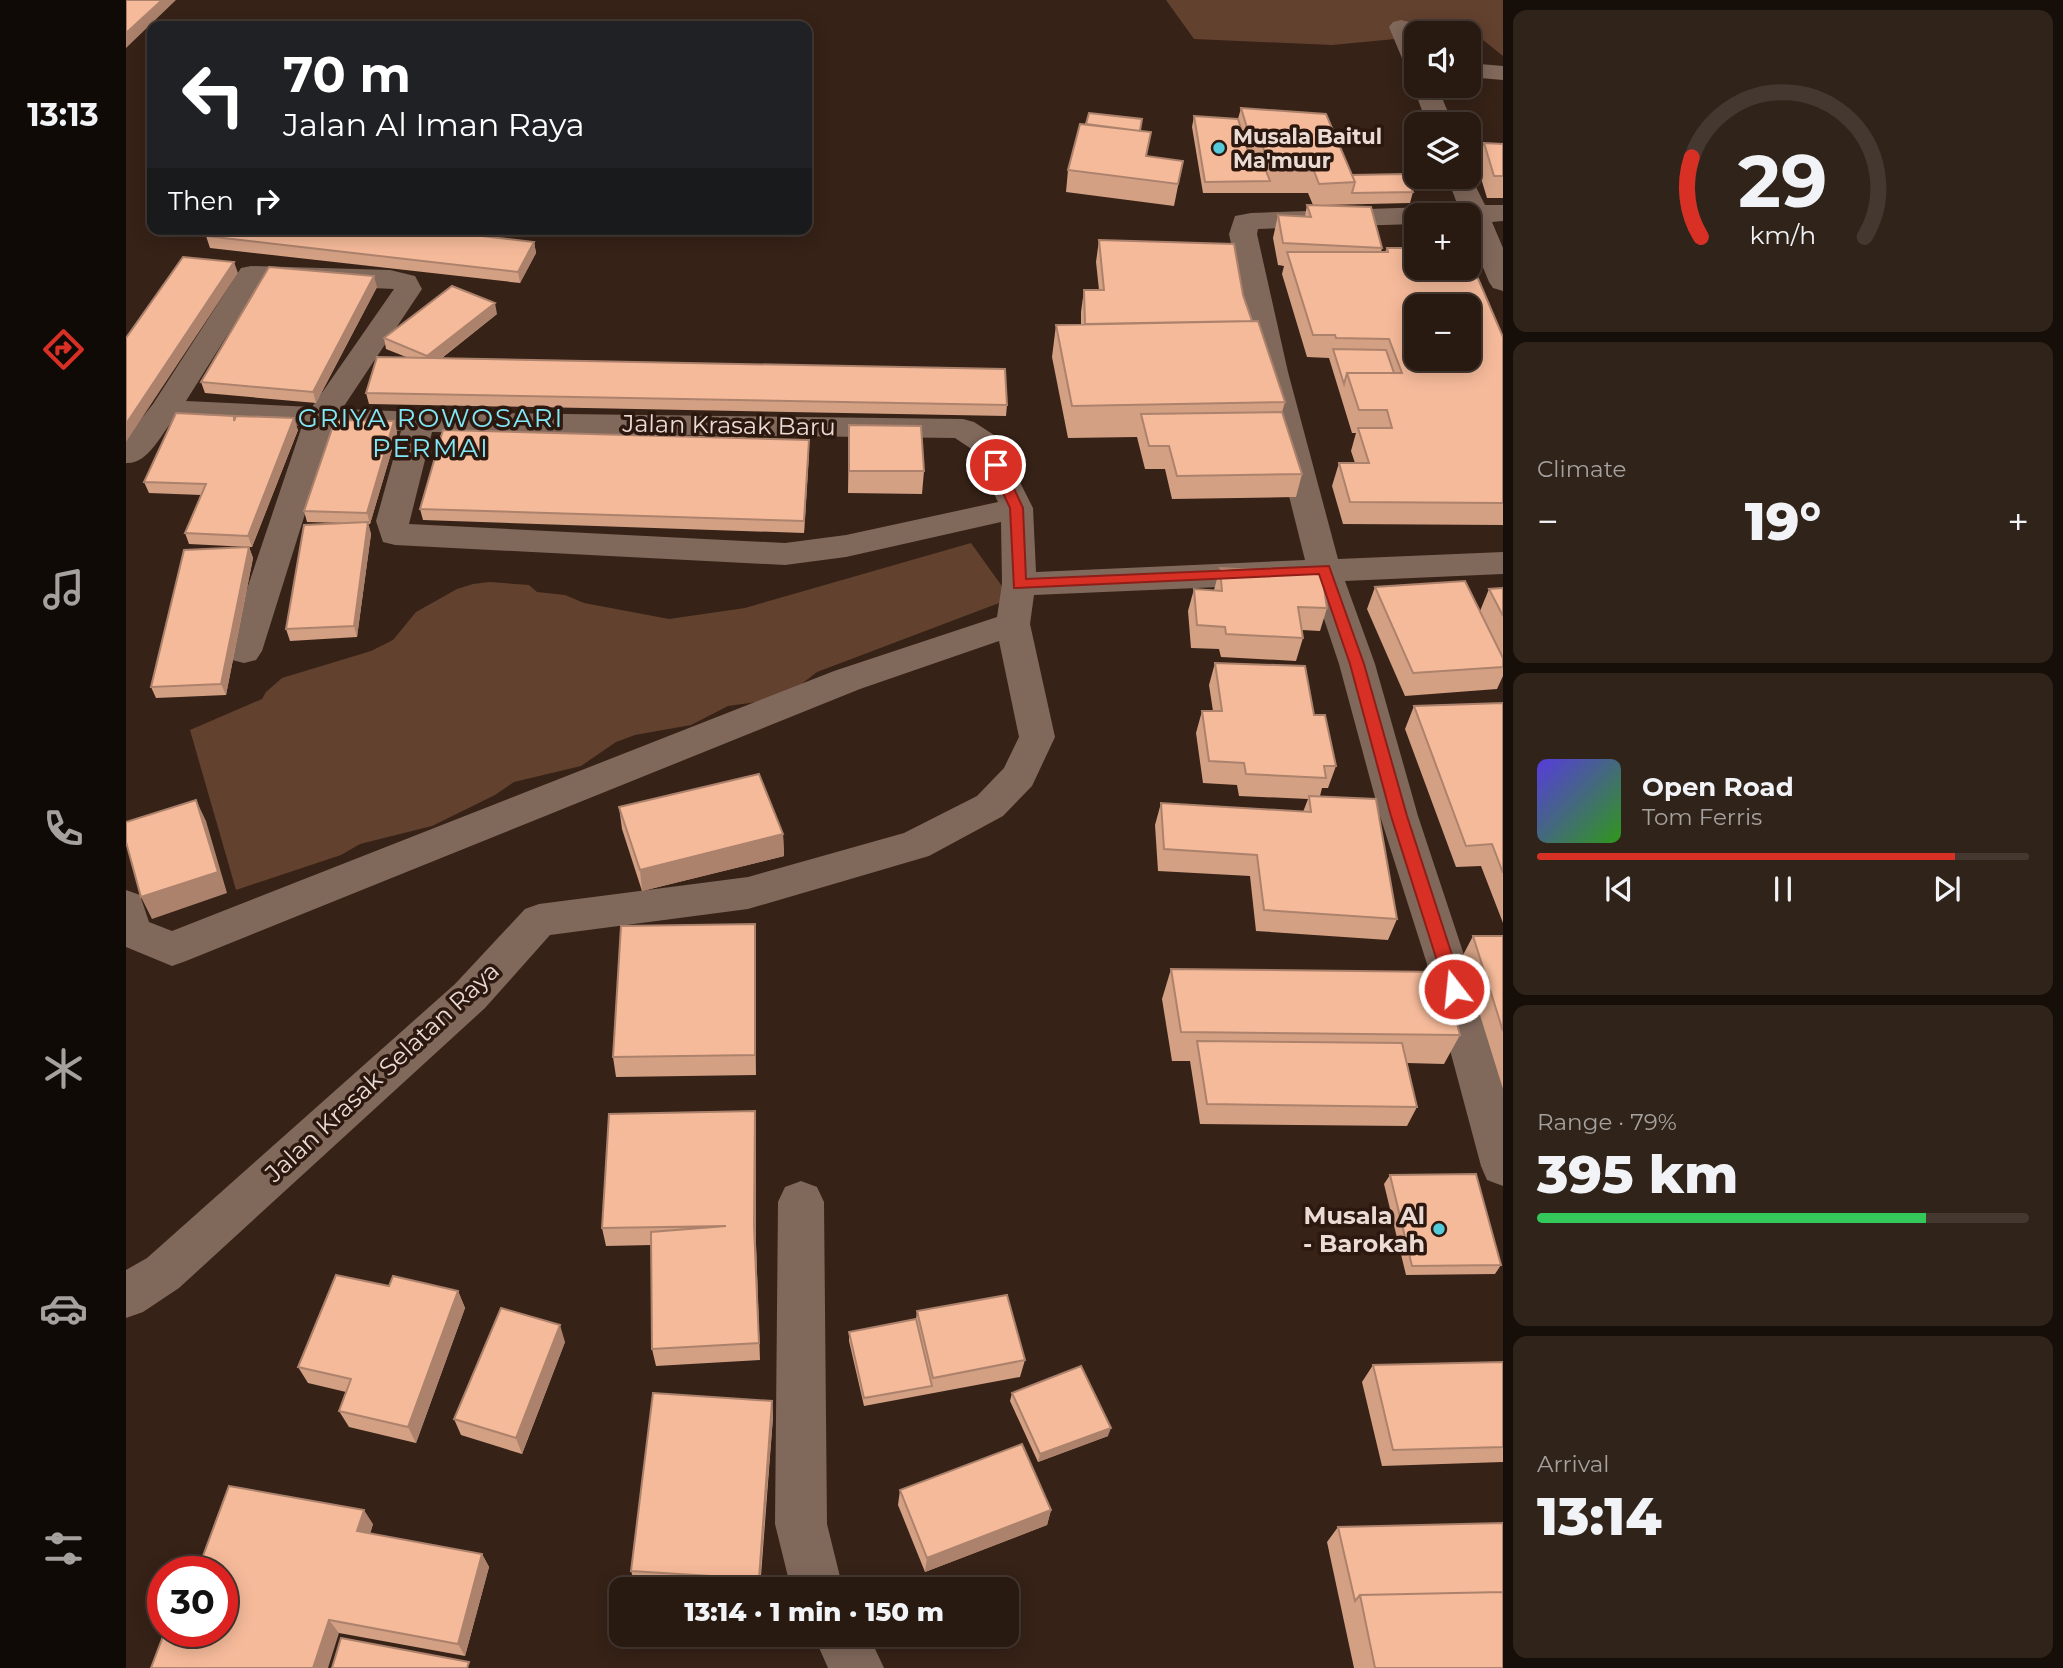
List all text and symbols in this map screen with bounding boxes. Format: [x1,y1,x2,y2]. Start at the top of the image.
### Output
map controls [1404,21,1481,371]
button: sound [1404,21,1481,98]
text: 70 m [283,45,411,104]
icon: left [168,49,259,140]
text: 13:13 [27,95,99,134]
text: Jalan Al Iman Raya [283,105,585,144]
button: layers [1404,112,1481,189]
place label: Musala Baitul Ma'muur [1233,124,1382,173]
text: 29 [1738,137,1828,225]
marker: Musala Baitul Ma'muur [1211,140,1227,156]
icon: right [248,182,286,220]
text: Then [168,185,234,217]
button: + [1404,203,1481,280]
text: km/h [1750,220,1816,250]
button: − [1404,294,1481,371]
icon: directions [39,325,88,374]
district label: GRIYA ROWOSARI PERMAI [298,402,564,464]
street label: Jalan Krasak Baru [621,409,836,441]
pin [966,435,1026,495]
icon: arrive [977,446,1015,484]
text: Climate [1537,455,1626,483]
text: 19° [1745,490,1821,553]
text: − [1537,498,1559,545]
text: + [2007,498,2029,545]
icon: music [39,565,88,614]
text: Open Road [1642,771,1794,803]
text: Tom Ferris [1642,803,1762,831]
icon: phone [39,804,88,853]
icon: previous [1600,870,1638,908]
icon: pause [1764,870,1802,908]
icon: next [1928,870,1966,908]
position arrow [1417,952,1491,1026]
street label: Jalan Krasak Selatan Raya [258,956,505,1189]
icon: climate [39,1044,88,1093]
text: Range · 79% [1537,1108,1677,1136]
text: 395 km [1537,1143,1738,1206]
place label: Musala Al - Barokah [1303,1201,1425,1258]
marker: Musala Al - Barokah [1431,1221,1447,1237]
icon: car [39,1284,88,1333]
text: Arrival [1537,1450,1610,1478]
text: 13:14 [1537,1485,1662,1548]
icon: filters [39,1524,88,1573]
speed limit sign: 30 [147,1556,238,1647]
text: 13:14 · 1 min · 150 m [684,1596,944,1628]

